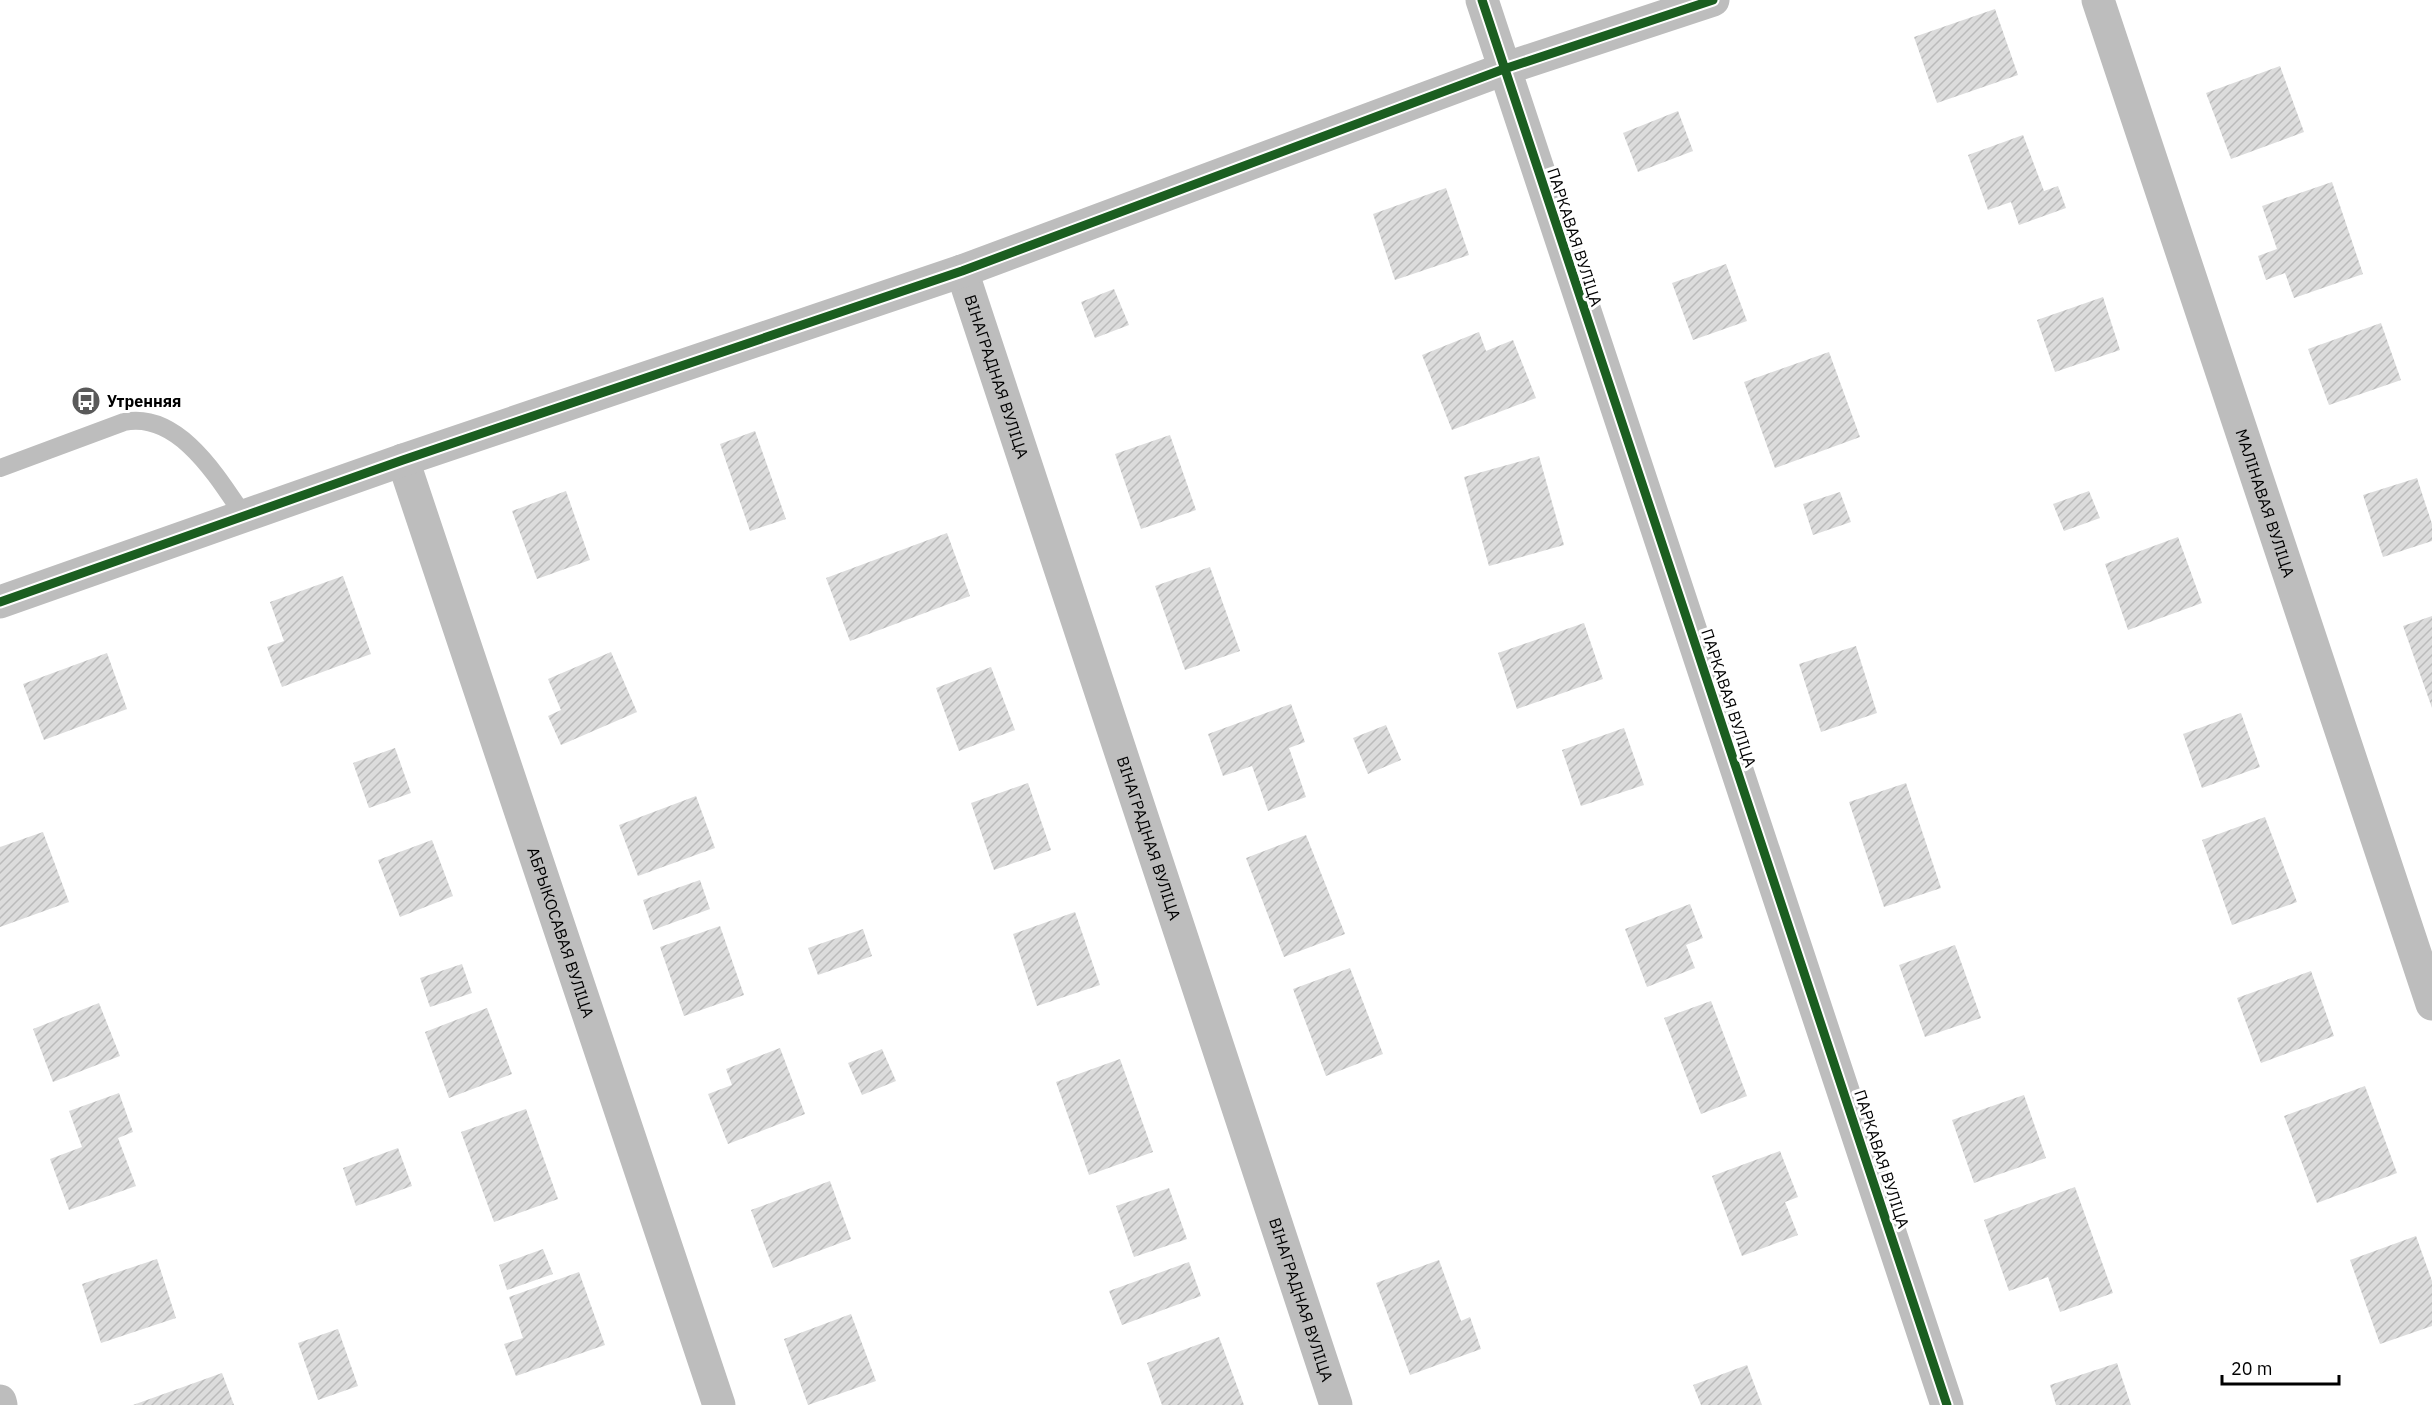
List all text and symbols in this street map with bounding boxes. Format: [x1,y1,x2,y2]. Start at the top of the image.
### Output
street label: ПАРКАВАЯ ВУЛІЦА [1543,165,1607,309]
street label: ВІНАГРАДНАЯ ВУЛІЦА [960,292,1033,461]
bus stop icon: Утренняя [70,385,102,417]
place label: Утренняя [107,391,181,411]
street label: МАЛІНАВАЯ ВУЛІЦА [2231,426,2299,580]
street label: ПАРКАВАЯ ВУЛІЦА [1697,626,1761,770]
street label: ВІНАГРАДНАЯ ВУЛІЦА [1113,753,1185,922]
street label: АБРЫКОСАВАЯ ВУЛІЦА [523,844,599,1020]
street label: ПАРКАВАЯ ВУЛІЦА [1850,1087,1914,1231]
street label: ВІНАГРАДНАЯ ВУЛІЦА [1265,1215,1338,1384]
scale bar [2222,1348,2339,1386]
text: 20 m [2231,1357,2273,1380]

